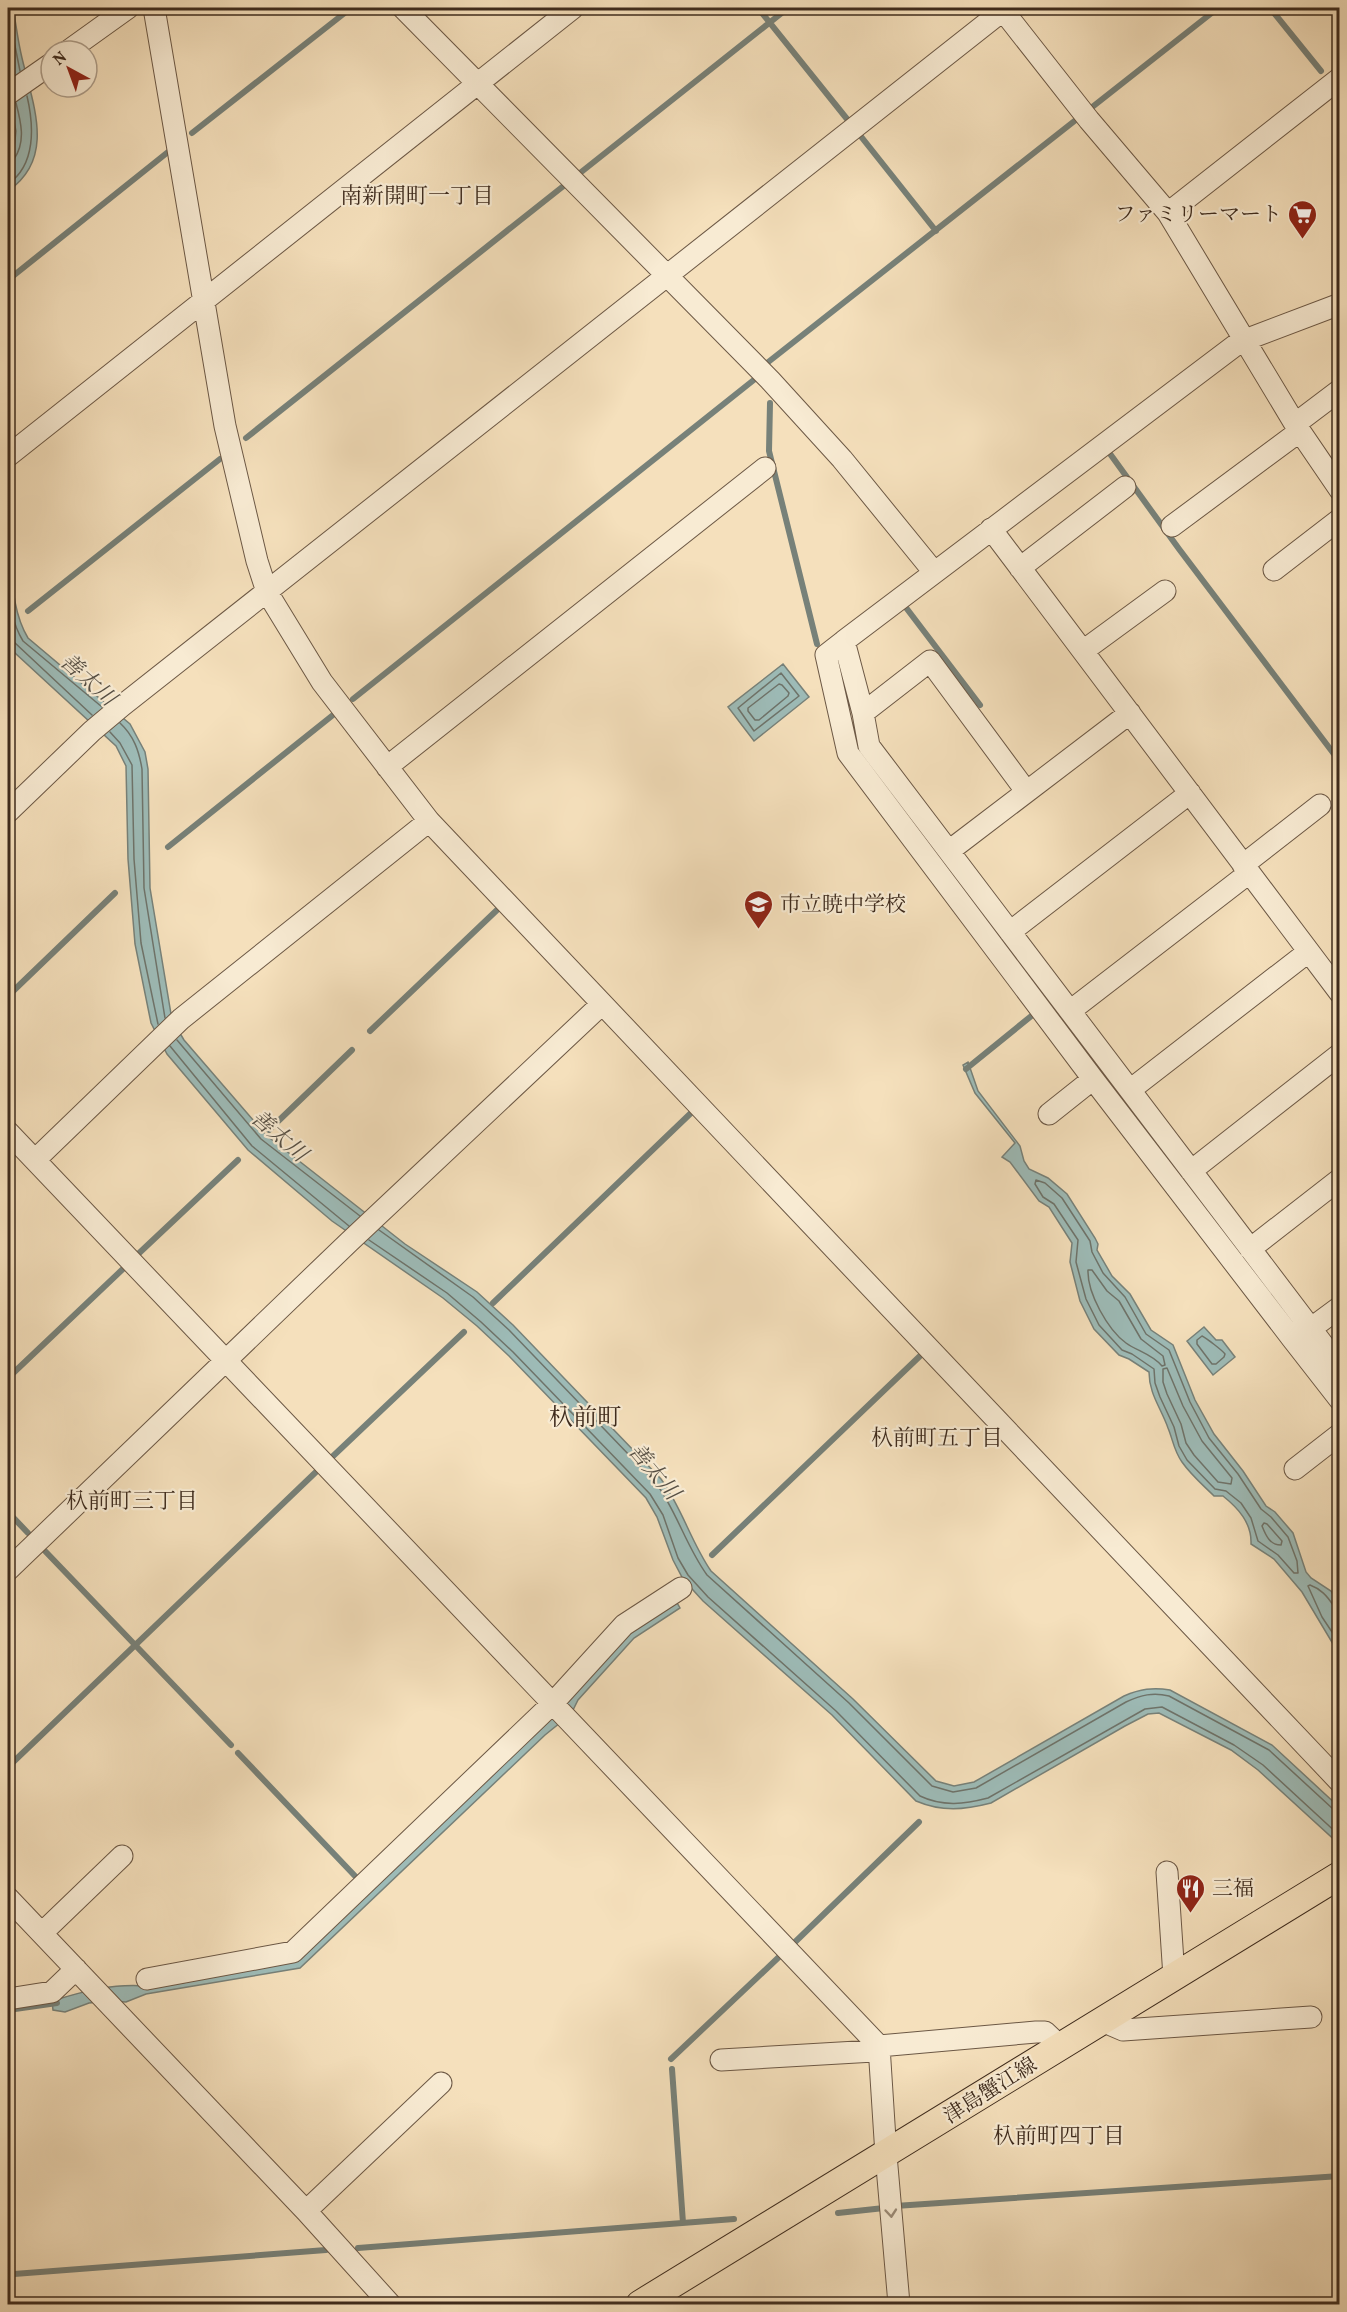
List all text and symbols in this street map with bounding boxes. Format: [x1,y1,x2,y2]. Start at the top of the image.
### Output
north arrow [39,39,99,99]
text: N [49,47,72,71]
district label: 南新開町一丁目 [340,182,494,213]
supermarket icon: ファミリーマート [1287,198,1319,240]
place label: ファミリーマート [1114,201,1282,230]
water label: 善太川 [52,647,124,716]
school or university icon: 市立暁中学校 [743,888,775,930]
place label: 市立暁中学校 [780,891,906,920]
water label: 善太川 [243,1104,315,1172]
district label: 杁前町 [549,1402,621,1436]
district label: 杁前町五丁目 [871,1424,1003,1455]
water label: 善太川 [620,1437,687,1509]
district label: 杁前町三丁目 [66,1487,198,1518]
restaurant icon: 三福 [1175,1872,1207,1914]
place label: 三福 [1212,1875,1254,1904]
street label: 津島蟹江線 [939,2051,1043,2131]
district label: 杁前町四丁目 [993,2122,1125,2153]
one-way arrow [884,2208,897,2218]

